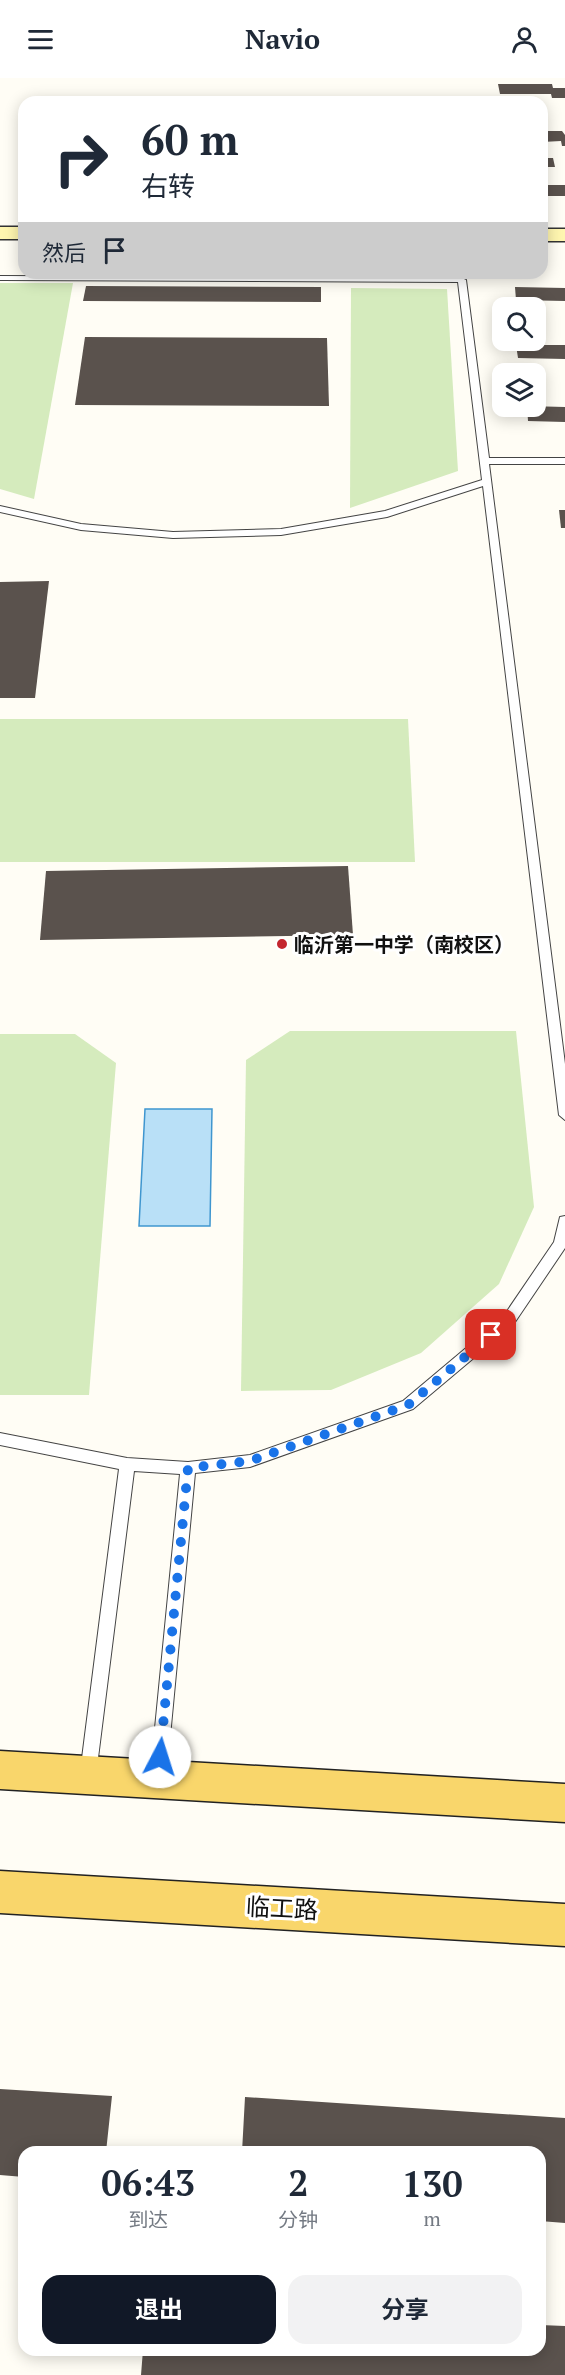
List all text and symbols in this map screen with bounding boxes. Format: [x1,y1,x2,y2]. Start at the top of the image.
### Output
text: Navio [245,21,320,57]
icon: menu [24,23,57,56]
icon: person [508,23,541,56]
text: 60 m [141,111,239,167]
icon: right [42,120,120,198]
text: 右转 [141,168,195,204]
icon: arrive [98,234,131,267]
text: 然后 [42,238,86,267]
map controls [492,297,546,417]
button: search [492,297,546,351]
button: layers [492,363,546,417]
place label: 临沂第一中学（南校区） [294,931,514,958]
marker: 临沂第一中学（南校区） [275,937,289,951]
pin [465,1309,516,1360]
icon: arrive [474,1318,507,1351]
position arrow [128,1725,192,1789]
street label: 临工路 [245,1890,319,1926]
text: 06:43 [101,2159,195,2206]
text: 2 [288,2159,309,2206]
text: 130 [402,2160,463,2207]
text: m [424,2205,441,2232]
text: 到达 [128,2206,168,2233]
text: 分钟 [278,2206,318,2233]
button: 退出 [42,2275,276,2344]
button: 分享 [288,2275,522,2344]

